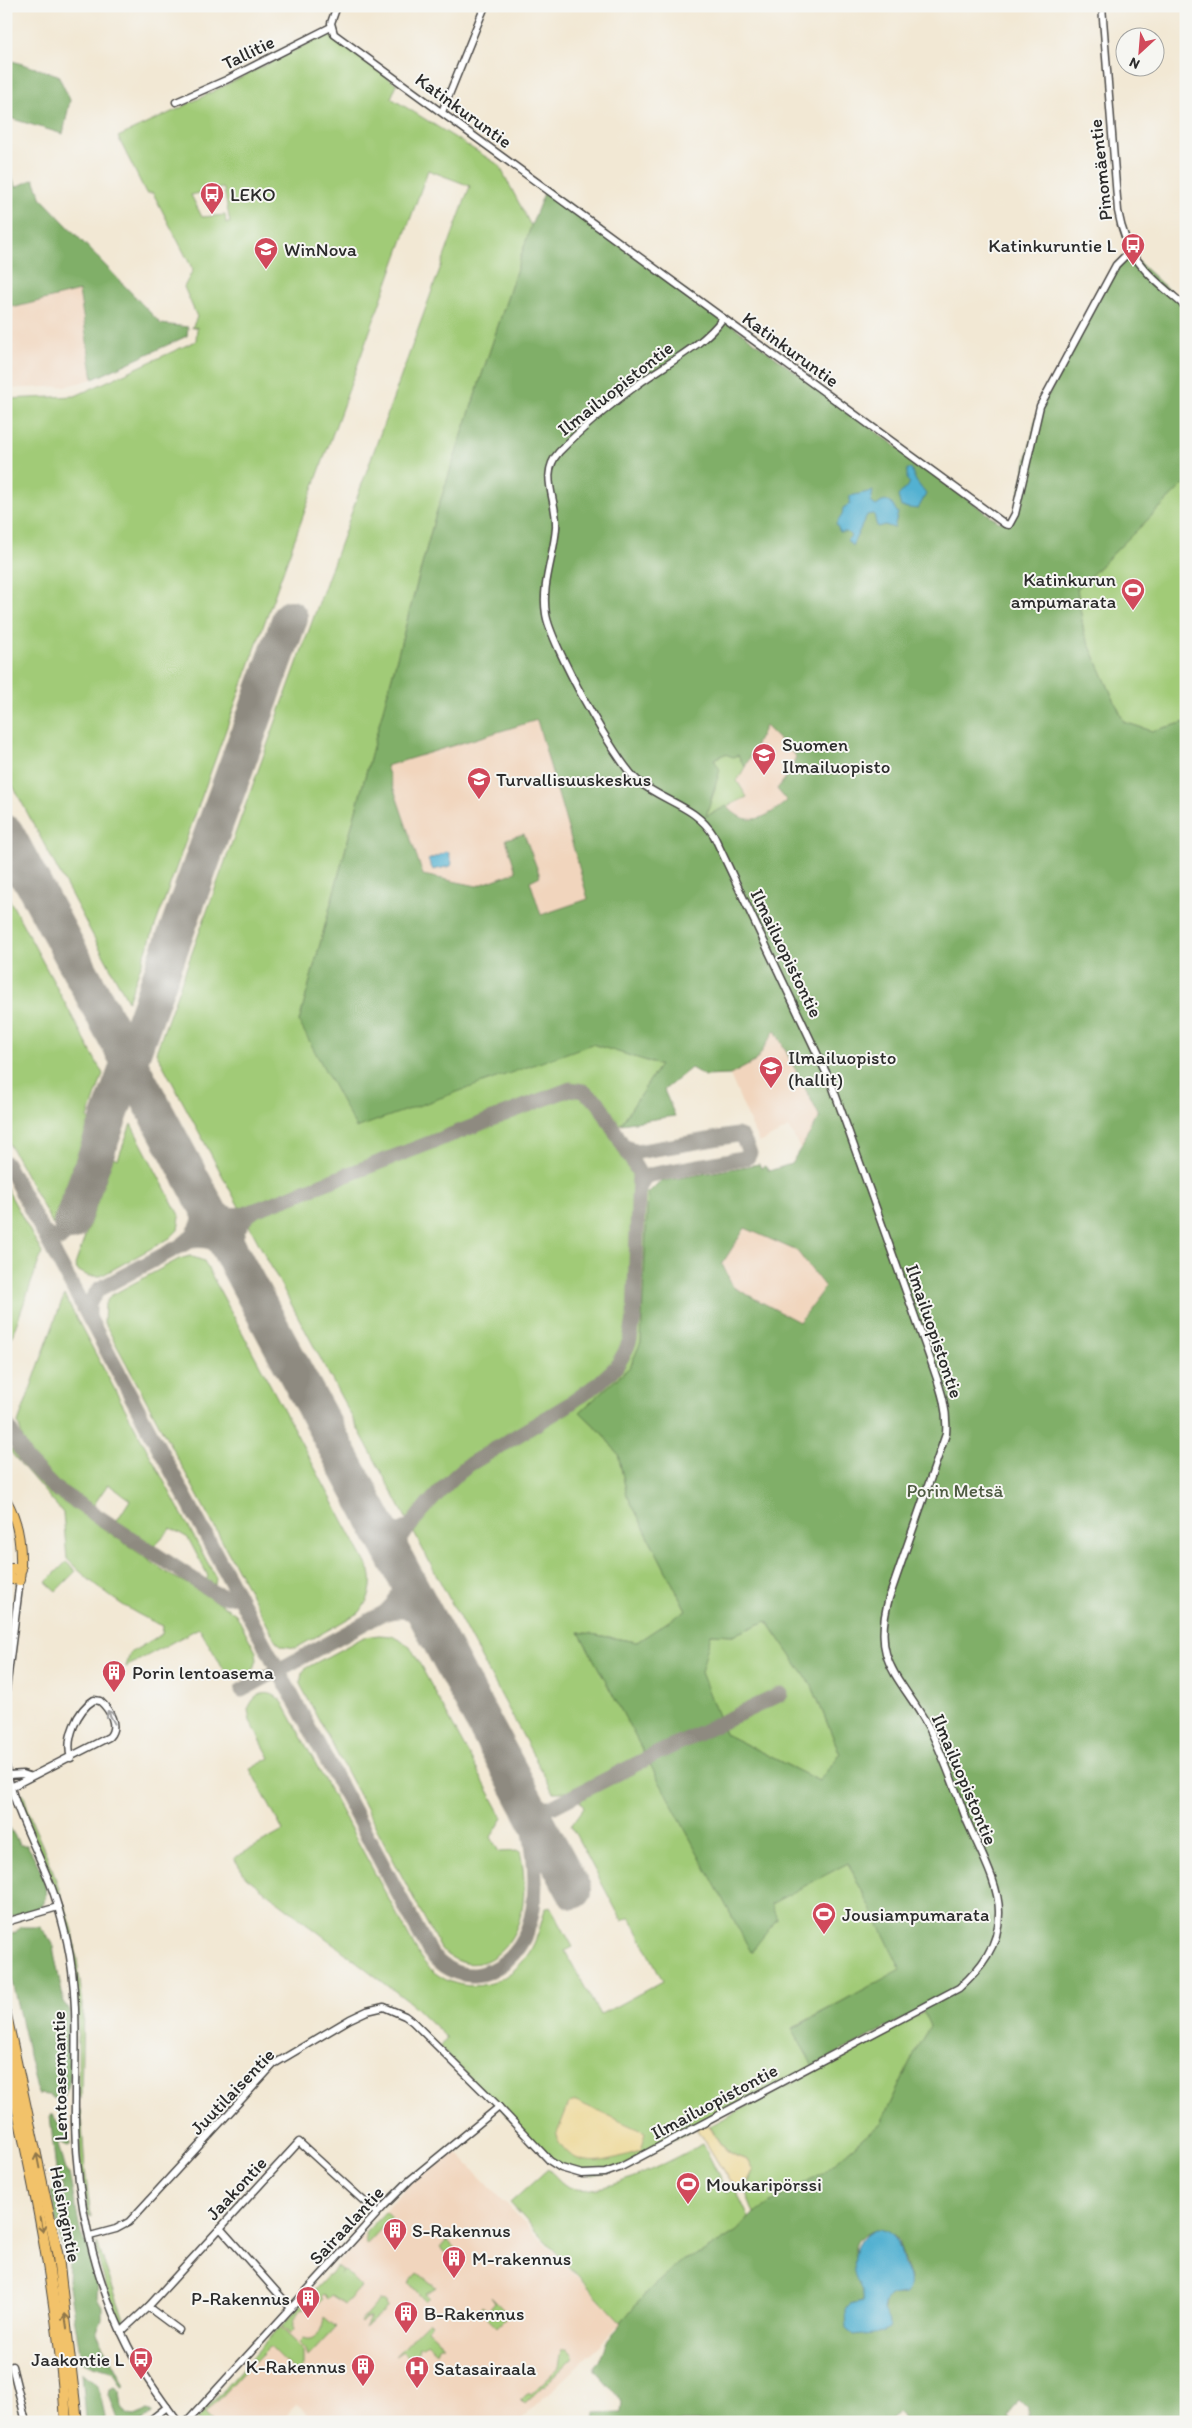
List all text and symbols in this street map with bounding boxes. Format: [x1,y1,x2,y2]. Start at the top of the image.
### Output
north arrow [1114,28,1164,78]
street label: Tallitie [218,30,278,75]
text: N [1127,54,1142,73]
street label: Katinkuruntie [411,68,517,153]
street label: Pinomäentie [1084,118,1117,222]
bus stop icon: LEKO [199,181,225,215]
place label: LEKO [230,183,276,206]
bus stop icon: Katinkuruntie L [1120,232,1146,266]
place label: Katinkuruntie L [988,234,1116,257]
school or university icon: WinNova [253,236,279,270]
place label: WinNova [284,238,357,261]
street label: Katinkuruntie [738,307,844,392]
street label: Ilmailuopistontie [553,336,678,441]
place label: Katinkurun ampumarata [1011,568,1116,613]
sports icon: Katinkurun ampumarata [1120,577,1146,611]
place label: Suomen Ilmailuopisto [782,733,890,778]
school or university icon: Suomen Ilmailuopisto [751,742,777,776]
school or university icon: Turvallisuuskeskus [466,766,492,800]
place label: Turvallisuuskeskus [496,768,651,791]
street label: Ilmailuopistontie [746,885,828,1021]
place label: Ilmailuopisto (hallit) [788,1046,896,1091]
school or university icon: Ilmailuopisto (hallit) [758,1055,784,1089]
street label: Ilmailuopistontie [901,1261,968,1401]
park label: Porin Metsä [907,1479,1004,1502]
building icon: Porin lentoasema [101,1659,127,1693]
place label: Porin lentoasema [132,1661,274,1684]
one-way arrow [105,1710,115,1725]
street label: Ilmailuopistontie [927,1710,1002,1848]
sports icon: Jousiampumarata [811,1901,837,1935]
place label: Jousiampumarata [842,1903,989,1926]
street label: Lentoasemantie [47,2011,72,2141]
street label: Juutilaisentie [185,2043,279,2139]
street label: Ilmailuopistontie [647,2058,781,2144]
street label: Jaakontie [201,2152,272,2225]
one-way arrow [33,2153,43,2169]
street label: Helsingintie [45,2164,86,2264]
sports icon: Moukaripörssi [675,2171,701,2205]
place label: Moukaripörssi [706,2173,822,2196]
street label: Sairaalantie [304,2181,389,2269]
one-way arrow [38,2216,48,2232]
building icon: S-Rakennus [382,2217,408,2251]
place label: S-Rakennus [412,2219,511,2242]
building icon: M-rakennus [441,2245,467,2279]
place label: M-rakennus [472,2247,571,2270]
building icon: P-Rakennus [295,2285,321,2319]
place label: P-Rakennus [191,2287,290,2310]
building icon: B-Rakennus [393,2300,419,2334]
place label: B-Rakennus [424,2302,524,2325]
one-way arrow [61,2313,71,2329]
bus stop icon: Jaakontie L [128,2346,154,2380]
place label: Jaakontie L [31,2348,124,2371]
building icon: K-Rakennus [350,2353,376,2387]
place label: K-Rakennus [246,2355,346,2378]
hospital icon: Satasairaala [404,2355,430,2389]
place label: Satasairaala [434,2357,536,2380]

